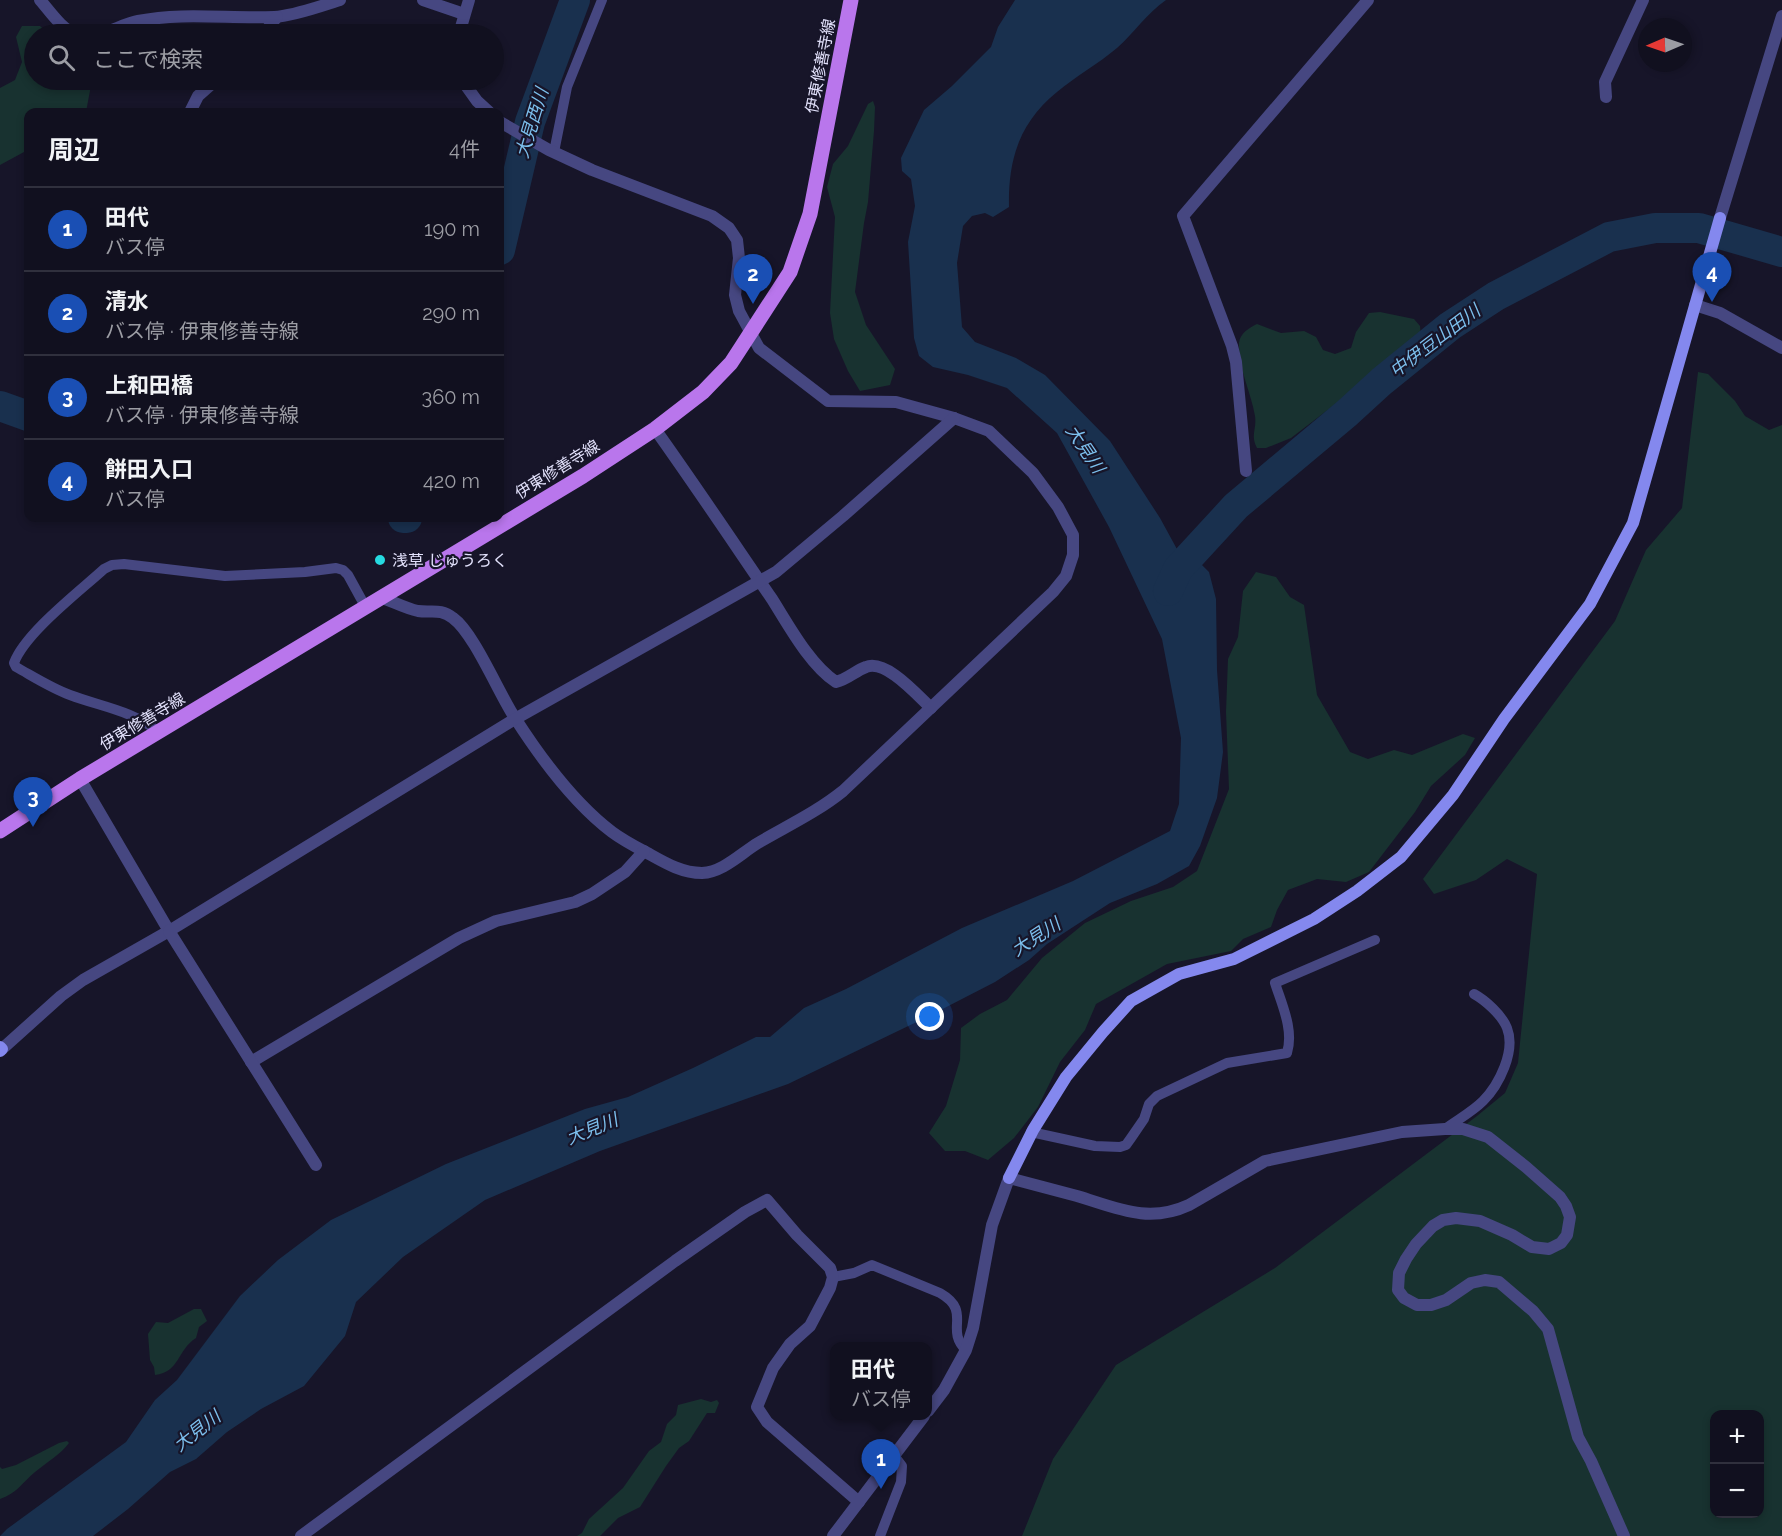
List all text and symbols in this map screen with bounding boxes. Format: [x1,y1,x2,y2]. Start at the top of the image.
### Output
street label: 伊東修善寺線 [802,17,839,115]
north arrow [1638,18,1692,72]
search box [24,24,504,90]
icon: search [45,41,78,74]
text: ここで検索 [93,46,203,72]
water label: 大見西川 [511,83,553,160]
text: 周辺 [48,135,100,165]
text: 4件 [449,137,480,161]
text: 田代 [105,204,149,230]
text: 1 [63,217,72,241]
text: 190 m [424,217,480,241]
text: バス停 [105,235,165,259]
pin: 4 [1692,252,1732,302]
pin: 2 [734,254,772,304]
text: 清水 [105,288,149,314]
water label: 中伊豆山田川 [1385,299,1486,381]
text: 2 [62,301,73,325]
text: 290 m [422,301,480,325]
text: バス停 · 伊東修善寺線 [105,319,299,343]
text: 上和田橋 [105,372,193,398]
text: 3 [62,385,73,409]
text: 360 m [422,385,480,409]
text: バス停 · 伊東修善寺線 [105,403,299,427]
water label: 大見川 [1062,420,1110,479]
street label: 伊東修善寺線 [512,436,603,503]
text: 餅田入口 [105,456,193,482]
text: 4 [62,469,73,493]
text: 420 m [423,469,480,493]
text: バス停 [105,487,165,511]
place label: 浅草 じゅうろく [392,551,508,570]
marker: 浅草 じゅうろく [373,553,387,567]
street label: 伊東修善寺線 [96,689,188,754]
pin: 3 [14,778,52,827]
water label: 大見川 [1007,912,1066,960]
your location [915,1002,944,1031]
water label: 大見川 [563,1108,623,1148]
popup [830,1342,932,1420]
text: 田代 [851,1356,895,1382]
text: バス停 [851,1387,911,1411]
water label: 大見川 [169,1404,226,1456]
map controls [1710,1410,1764,1518]
button: + [1710,1410,1764,1464]
pin: 1 [862,1440,900,1489]
button: − [1710,1464,1764,1518]

